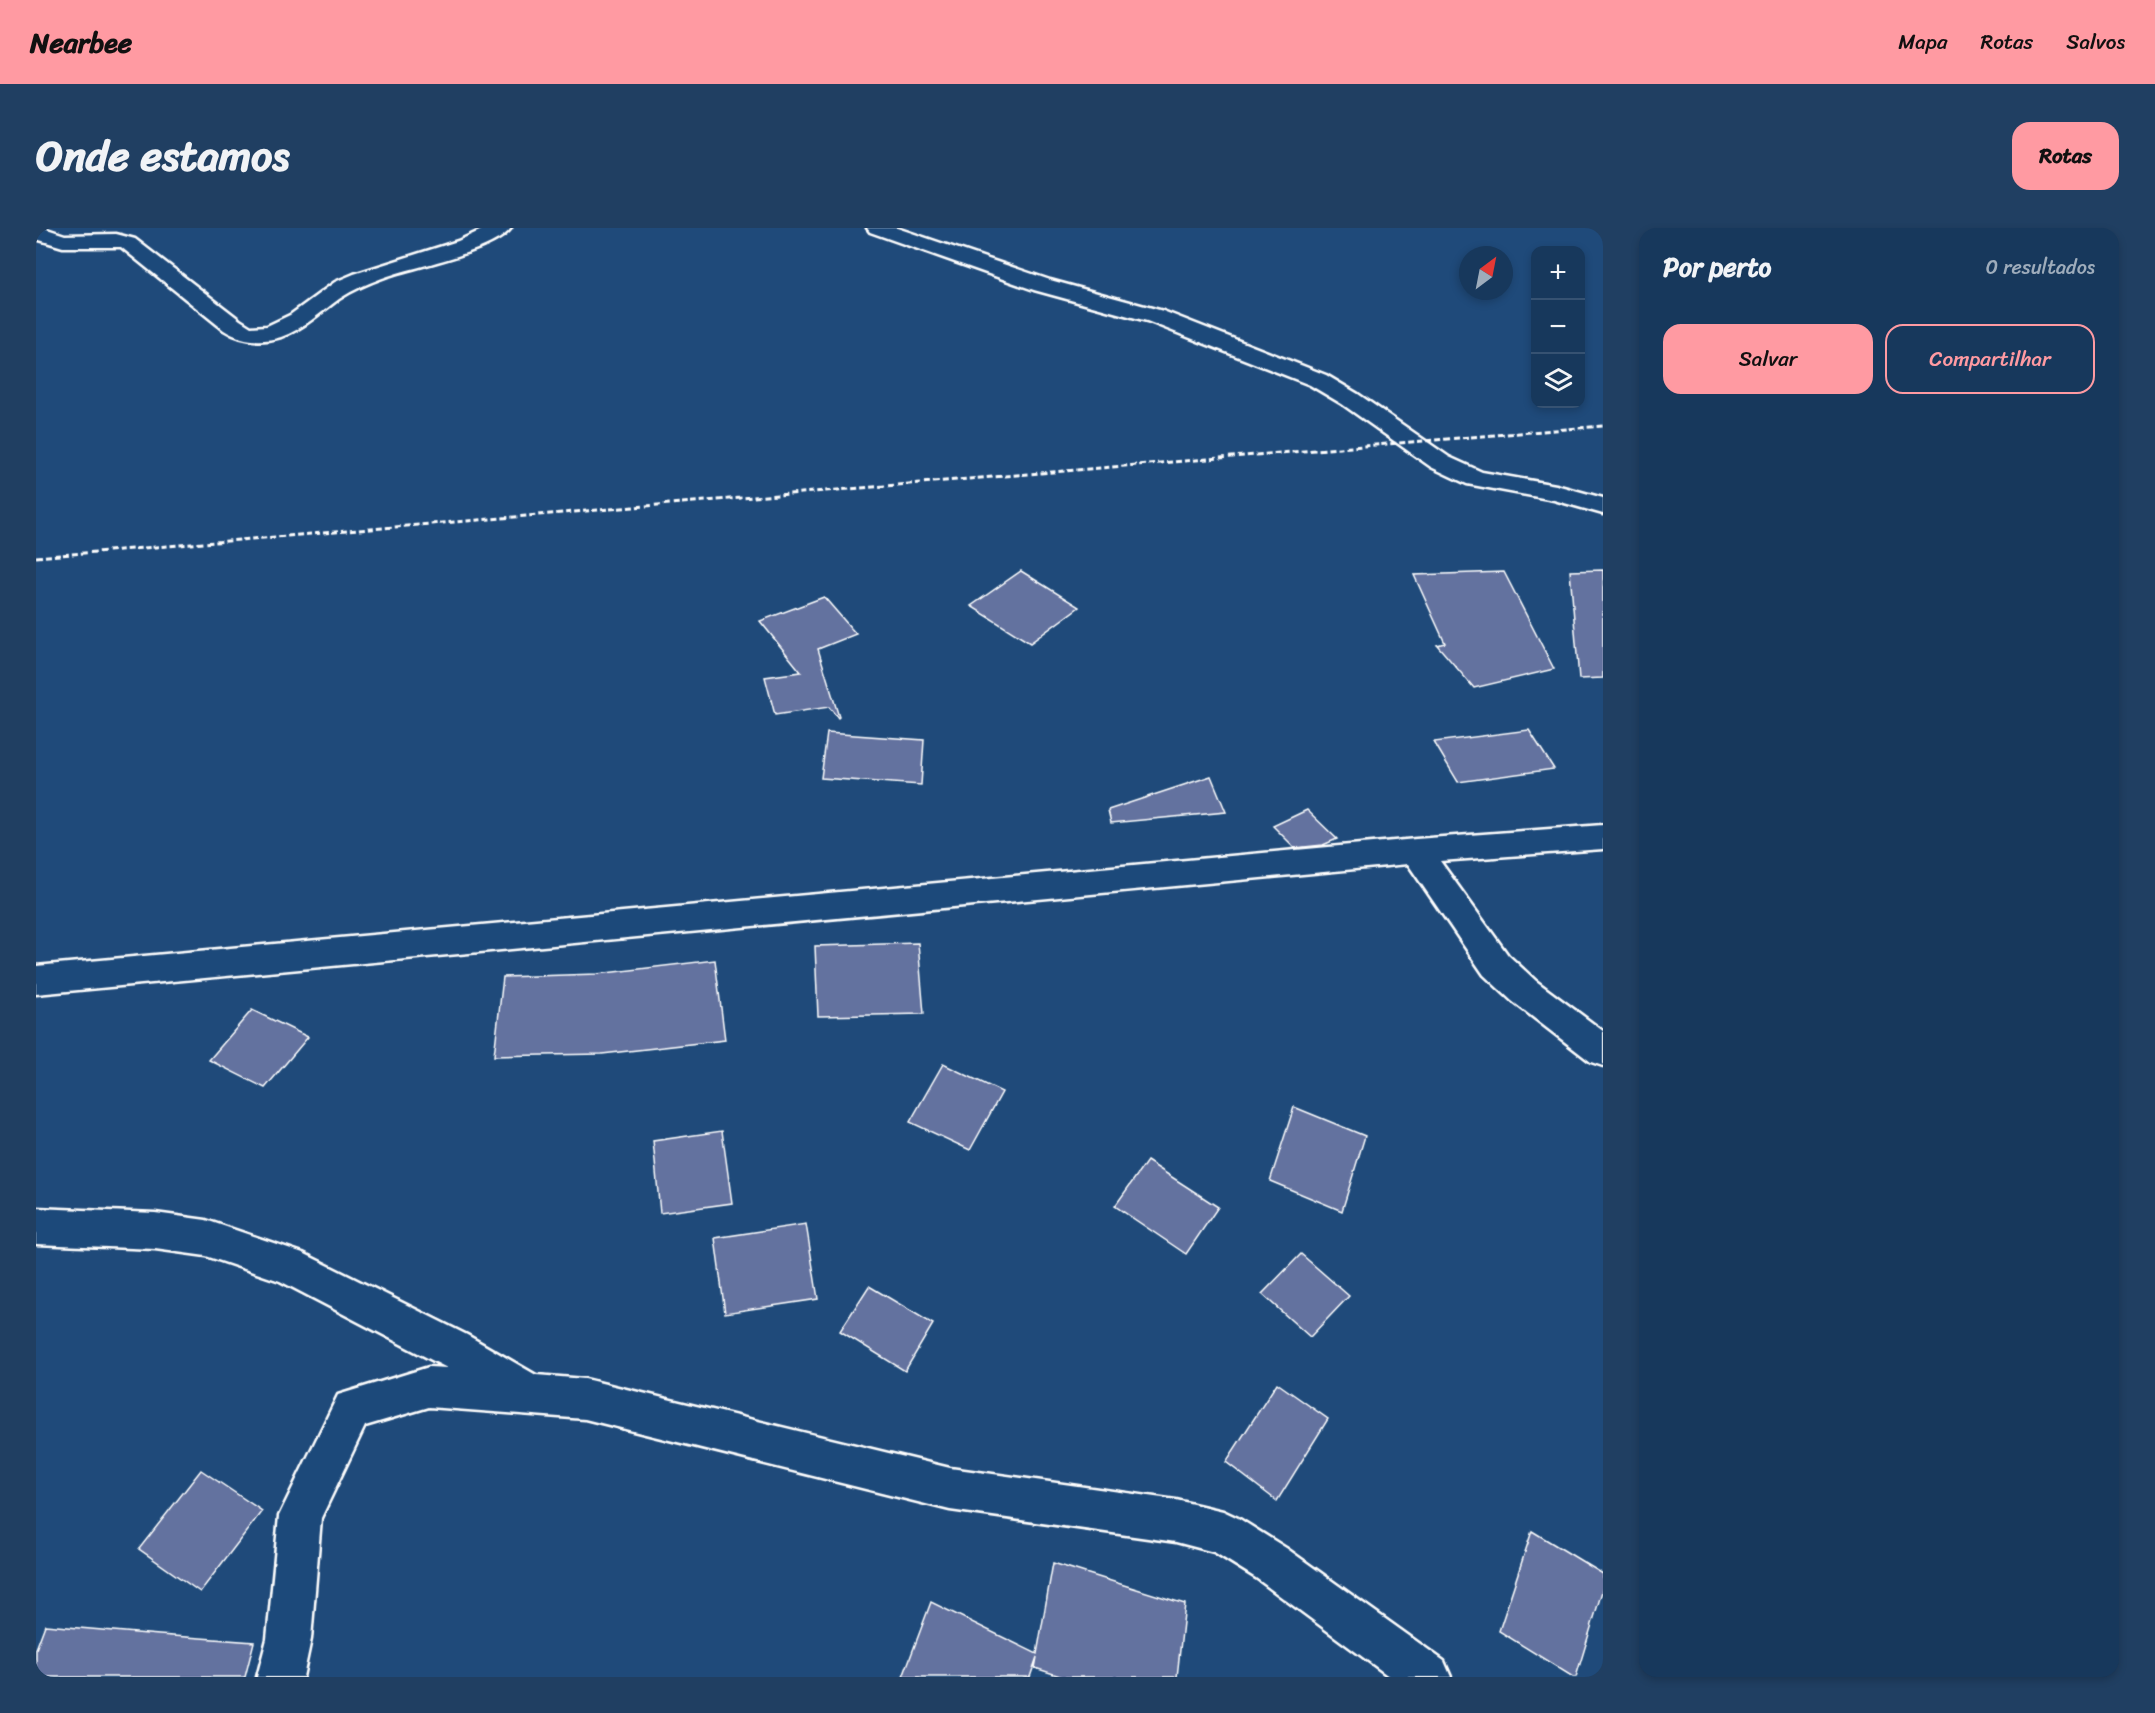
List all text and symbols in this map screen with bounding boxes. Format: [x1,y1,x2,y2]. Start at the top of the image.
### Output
text: Nearbee [30,18,132,67]
text: Mapa [1898,23,1947,61]
text: Rotas [1980,23,2033,61]
text: Salvos [2066,23,2125,61]
text: Onde estamos [36,119,290,193]
button: Rotas [2012,122,2119,190]
text: Por perto [1663,244,1771,290]
north arrow [1459,246,1513,300]
map controls [1531,246,1585,408]
button: + [1531,246,1585,300]
text: 0 resultados [1985,250,2095,285]
button: − [1531,300,1585,354]
button: Salvar [1663,324,1873,394]
button: Compartilhar [1885,324,2095,394]
button: layers [1531,354,1585,408]

